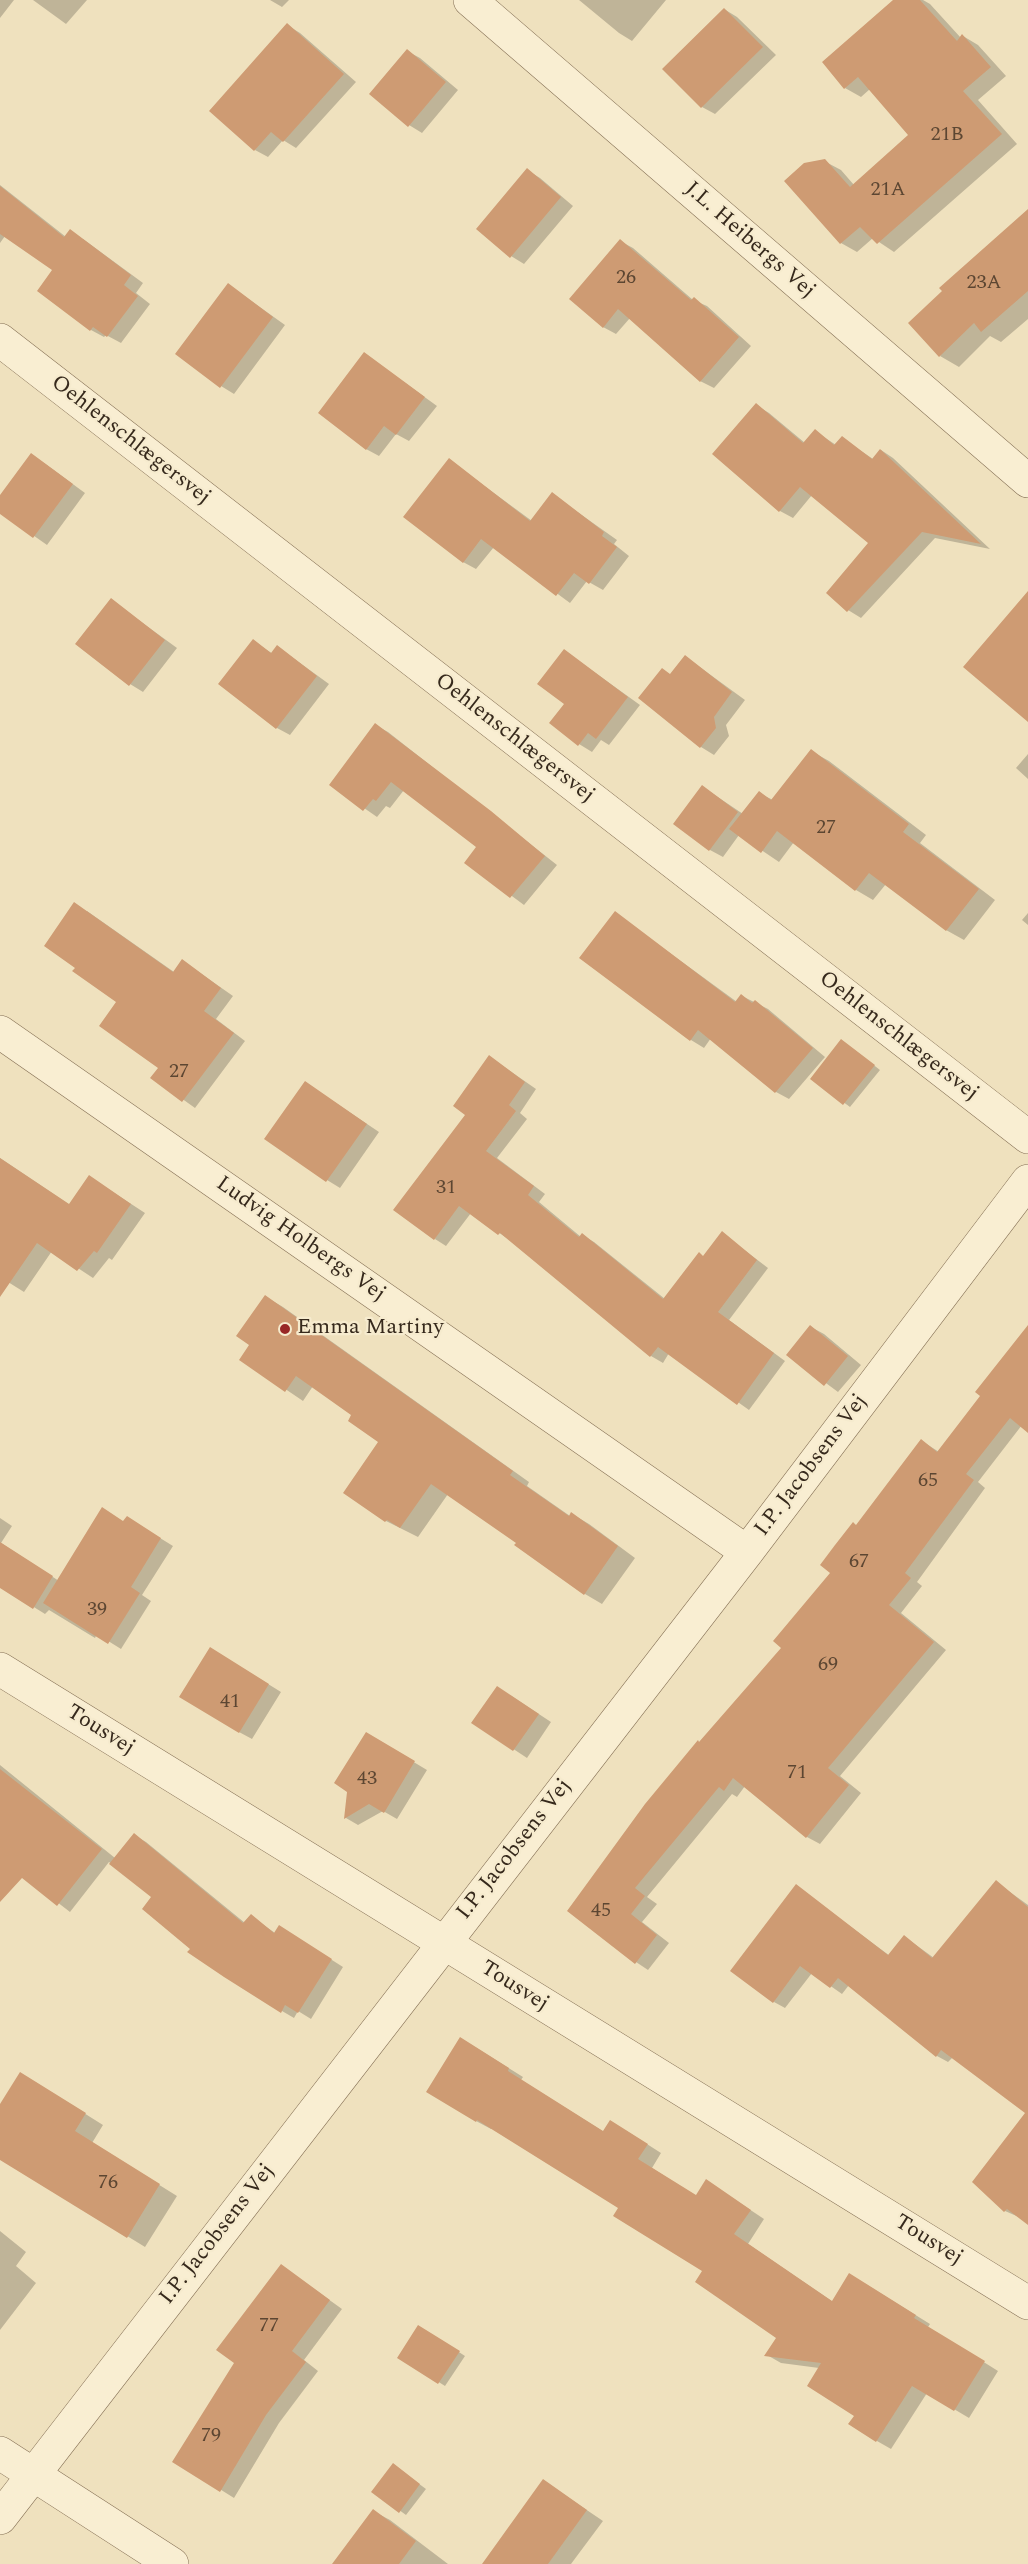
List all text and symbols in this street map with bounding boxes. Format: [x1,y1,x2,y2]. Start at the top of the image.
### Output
house number: 21B [930,124,964,148]
street label: J.L. Heibergs Vej [678,177,820,305]
house number: 21A [871,179,905,203]
house number: 26 [616,267,636,291]
house number: 23A [967,272,1001,296]
street label: Oehlenschlægersvej [45,370,215,512]
street label: Oehlenschlægersvej [429,668,599,810]
house number: 27 [816,817,836,841]
street label: Oehlenschlægersvej [813,966,983,1108]
house number: 27 [169,1061,189,1085]
street label: Ludvig Holbergs Vej [210,1172,390,1308]
house number: 31 [436,1177,456,1201]
place label: Emma Martiny [297,1316,444,1342]
marker: Emma Martiny [278,1322,292,1336]
street label: I.P. Jacobsens Vej [750,1390,874,1542]
house number: 65 [918,1470,938,1494]
house number: 67 [849,1551,869,1575]
house number: 39 [87,1599,107,1623]
house number: 69 [818,1654,838,1678]
house number: 41 [220,1691,240,1715]
street label: Tousvej [61,1700,139,1762]
house number: 71 [787,1762,807,1786]
house number: 43 [357,1768,377,1792]
street label: I.P. Jacobsens Vej [452,1774,578,1926]
house number: 45 [591,1900,611,1924]
street label: Tousvej [475,1956,553,2018]
street label: I.P. Jacobsens Vej [155,2159,281,2311]
house number: 76 [98,2172,118,2196]
street label: Tousvej [889,2210,967,2272]
house number: 77 [259,2315,279,2339]
house number: 79 [201,2425,221,2449]

